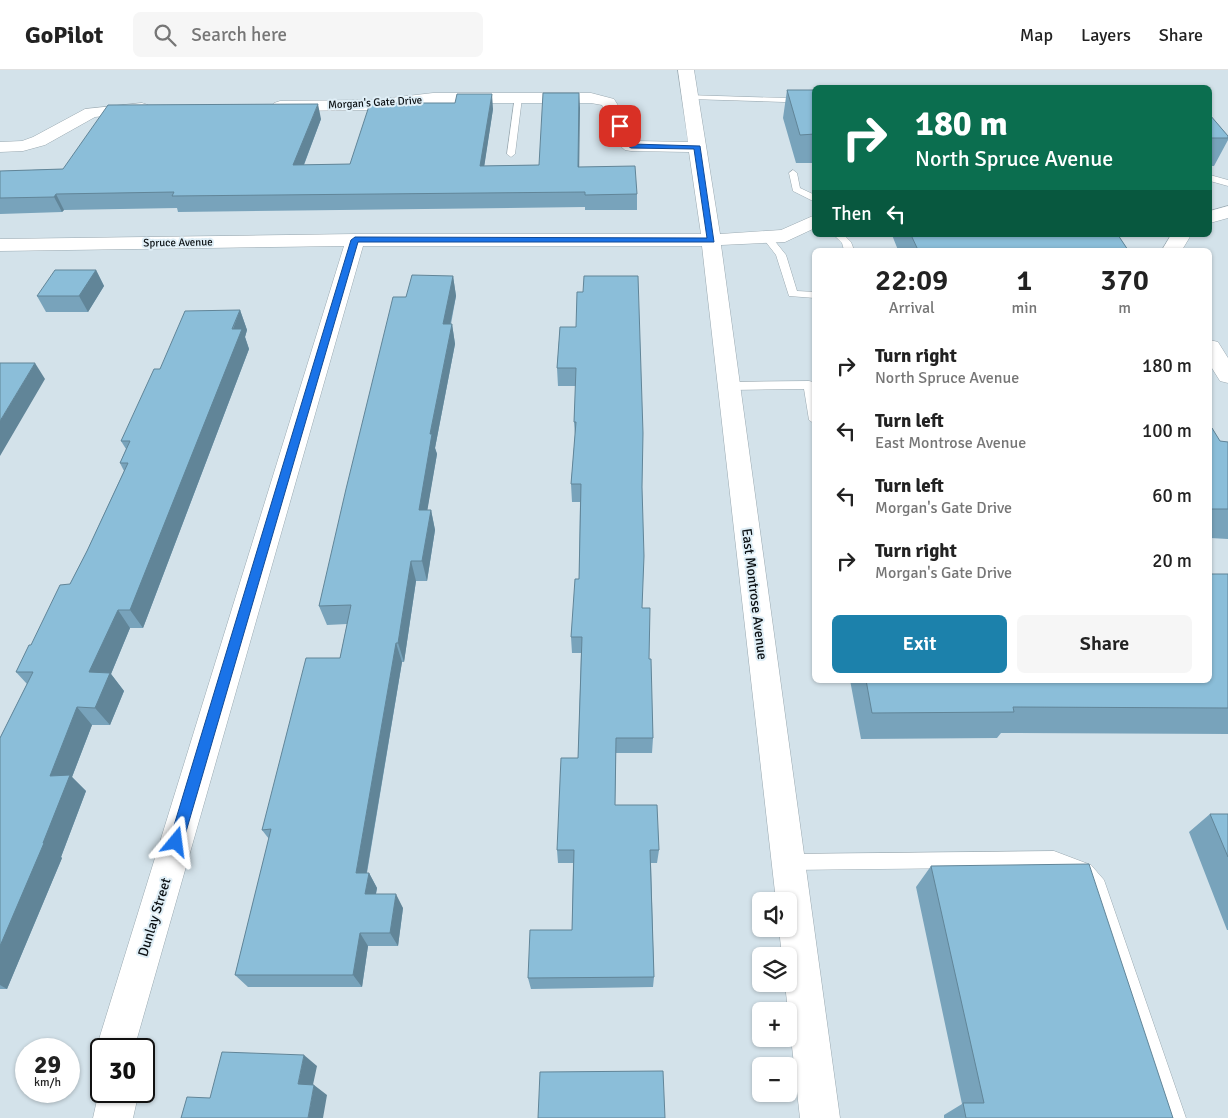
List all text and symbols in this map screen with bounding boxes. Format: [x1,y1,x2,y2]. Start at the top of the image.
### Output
search box [133,12,483,57]
text: GoPilot [25,20,103,50]
icon: search [151,21,179,49]
text: Search here [191,23,287,47]
text: Map [1020,24,1053,46]
text: Layers [1081,24,1131,46]
text: Share [1159,24,1203,46]
street label: Morgan's Gate Drive [328,94,422,111]
text: 180 m [915,102,1008,145]
pin [599,105,641,147]
icon: right [832,105,897,170]
icon: arrive [606,112,634,140]
text: North Spruce Avenue [915,145,1113,172]
icon: left [882,200,910,228]
text: Then [832,202,872,226]
street label: Spruce Avenue [143,235,213,250]
text: 22:09 [875,262,948,299]
text: 1 [1016,262,1032,299]
text: 370 [1100,262,1149,299]
text: Arrival [889,298,935,318]
text: min [1011,298,1037,318]
text: m [1118,298,1131,318]
text: Turn right [875,344,957,368]
icon: right [832,352,860,380]
text: 180 m [1142,354,1192,378]
text: North Spruce Avenue [875,368,1019,388]
text: Turn left [875,409,944,433]
icon: left [832,417,860,445]
text: 100 m [1142,419,1192,443]
text: East Montrose Avenue [875,433,1026,453]
text: Turn left [875,474,944,498]
icon: left [832,482,860,510]
text: 60 m [1152,484,1192,508]
text: Morgan's Gate Drive [875,498,1012,518]
street label: East Montrose Avenue [738,527,771,661]
text: Turn right [875,539,957,563]
icon: right [832,547,860,575]
text: 20 m [1152,549,1192,573]
text: Morgan's Gate Drive [875,563,1012,583]
button: Exit [832,615,1007,673]
button: Share [1017,615,1192,673]
position arrow [149,815,201,867]
street label: Dunlay Street [134,876,175,959]
map controls [752,892,797,1102]
button: sound [752,892,797,937]
button: layers [752,947,797,992]
button: + [752,1002,797,1047]
speed limit sign: 30 [90,1038,155,1103]
text: 29 [34,1049,61,1080]
button: − [752,1057,797,1102]
text: km/h [34,1075,61,1090]

